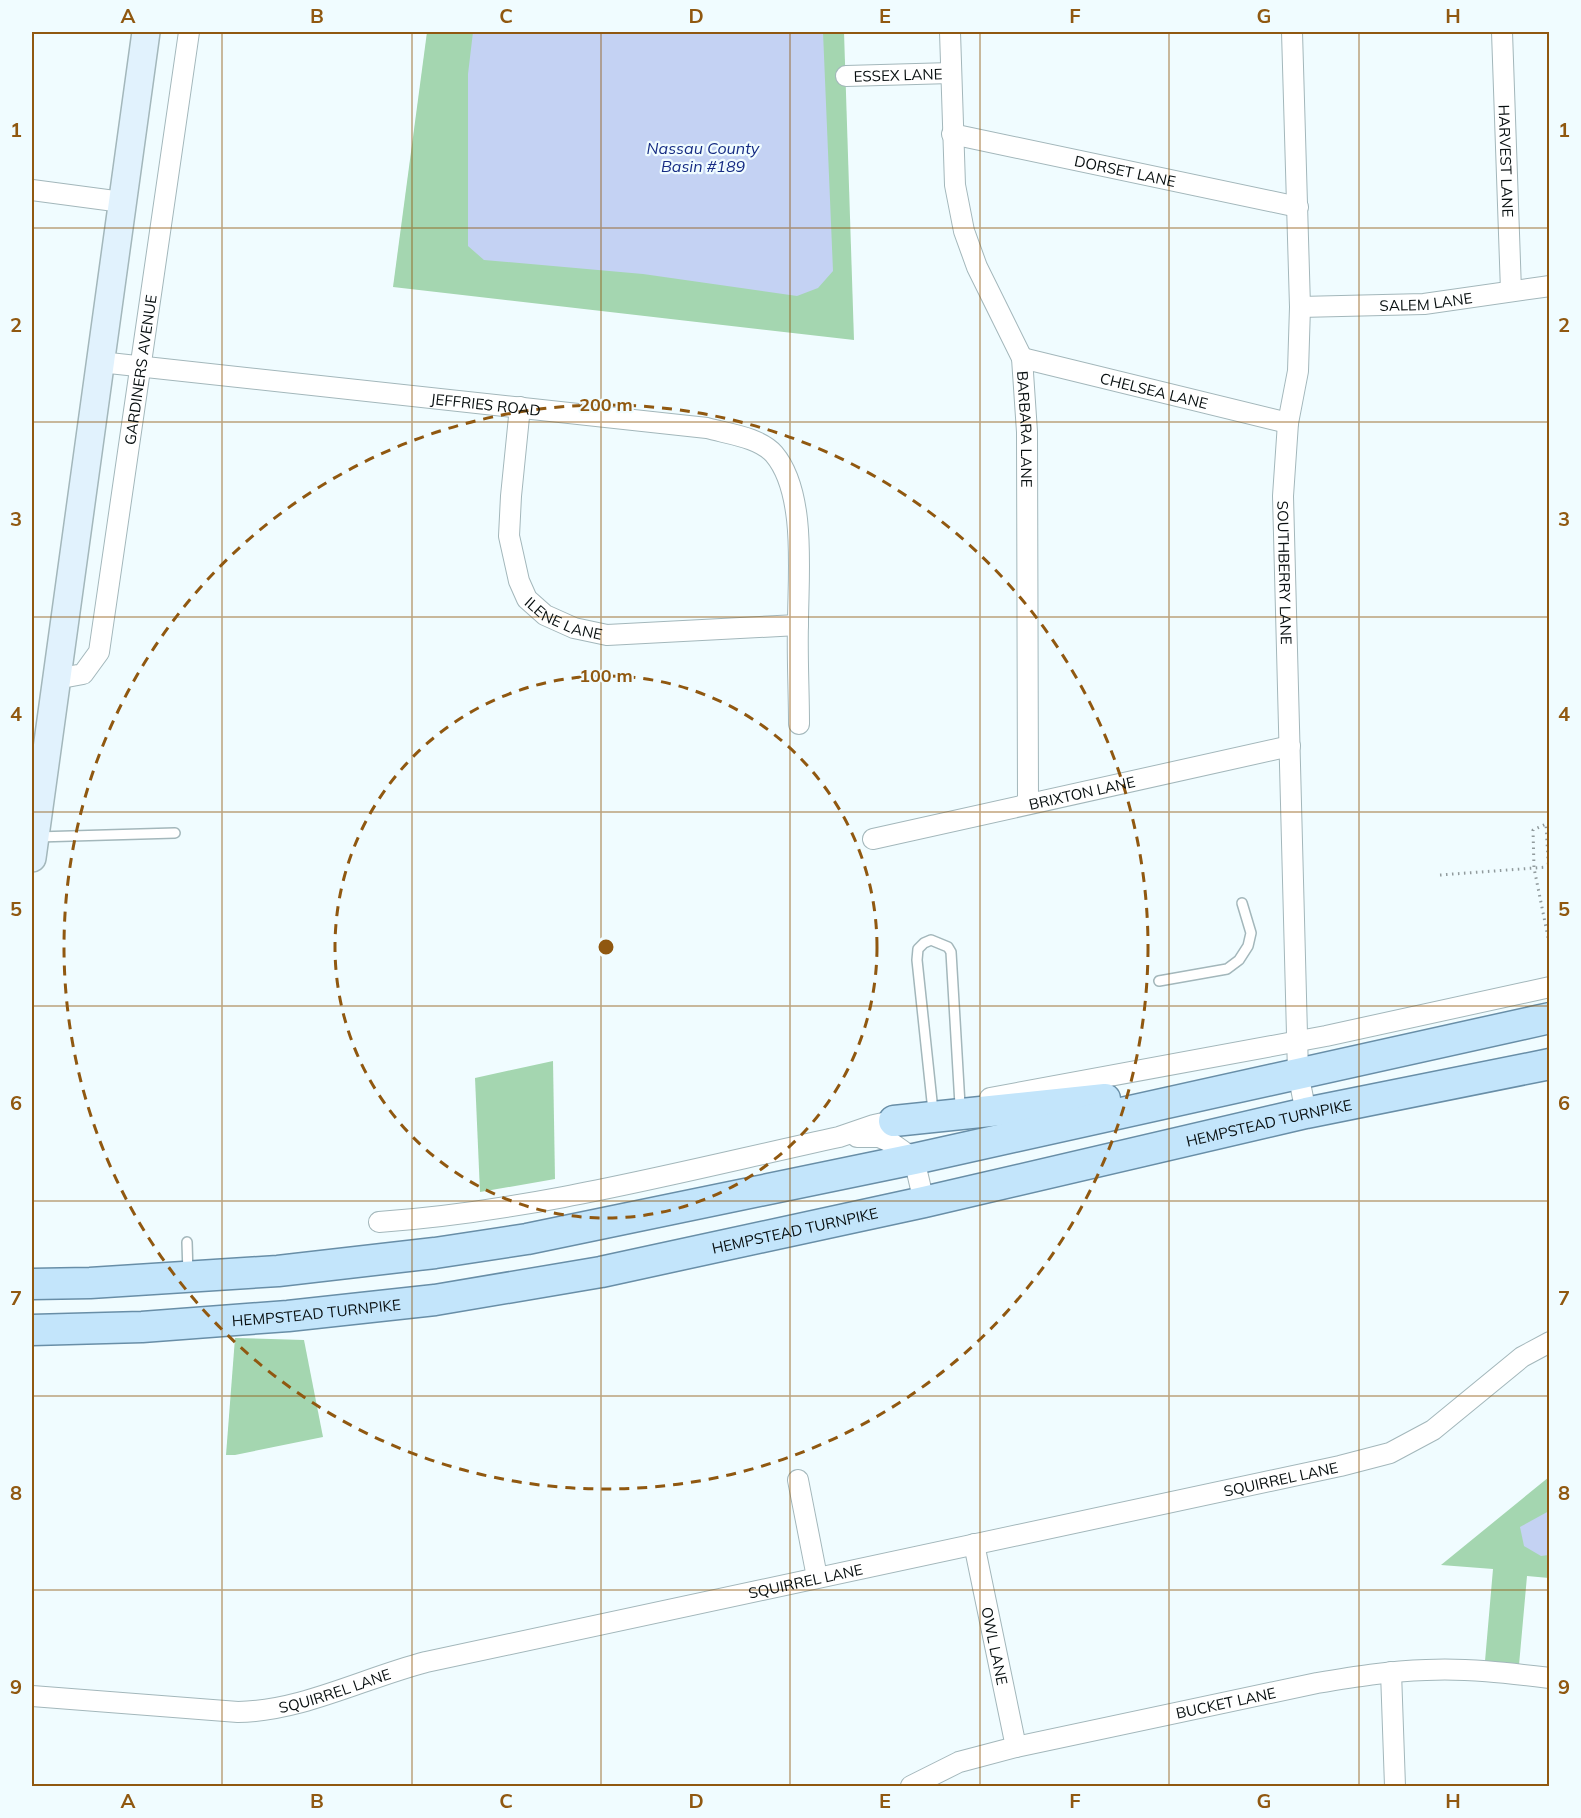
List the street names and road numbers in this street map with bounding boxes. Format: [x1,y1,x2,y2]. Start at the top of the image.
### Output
street label: ESSEX LANE [853,64,943,85]
street label: HARVEST LANE [1495,104,1518,218]
street label: DORSET LANE [1073,151,1178,191]
street label: SALEM LANE [1379,288,1474,315]
street label: GARDINERS AVENUE [120,293,160,446]
street label: CHELSEA LANE [1098,368,1210,413]
street label: BARBARA LANE [1013,370,1037,488]
street label: JEFFRIES ROAD [430,389,542,419]
street label: SOUTHBERRY LANE [1274,500,1296,645]
street label: ILENE LANE [521,592,604,643]
street label: BRIXTON LANE [1027,771,1137,813]
street label: HEMPSTEAD TURNPIKE [1184,1095,1354,1150]
street label: HEMPSTEAD TURNPIKE [710,1203,880,1257]
street label: HEMPSTEAD TURNPIKE [231,1294,402,1330]
street label: SQUIRREL LANE [1222,1457,1340,1500]
street label: SQUIRREL LANE [747,1559,865,1602]
street label: OWL LANE [978,1605,1012,1687]
street label: SQUIRREL LANE [277,1664,393,1717]
street label: BUCKET LANE [1174,1683,1277,1722]

